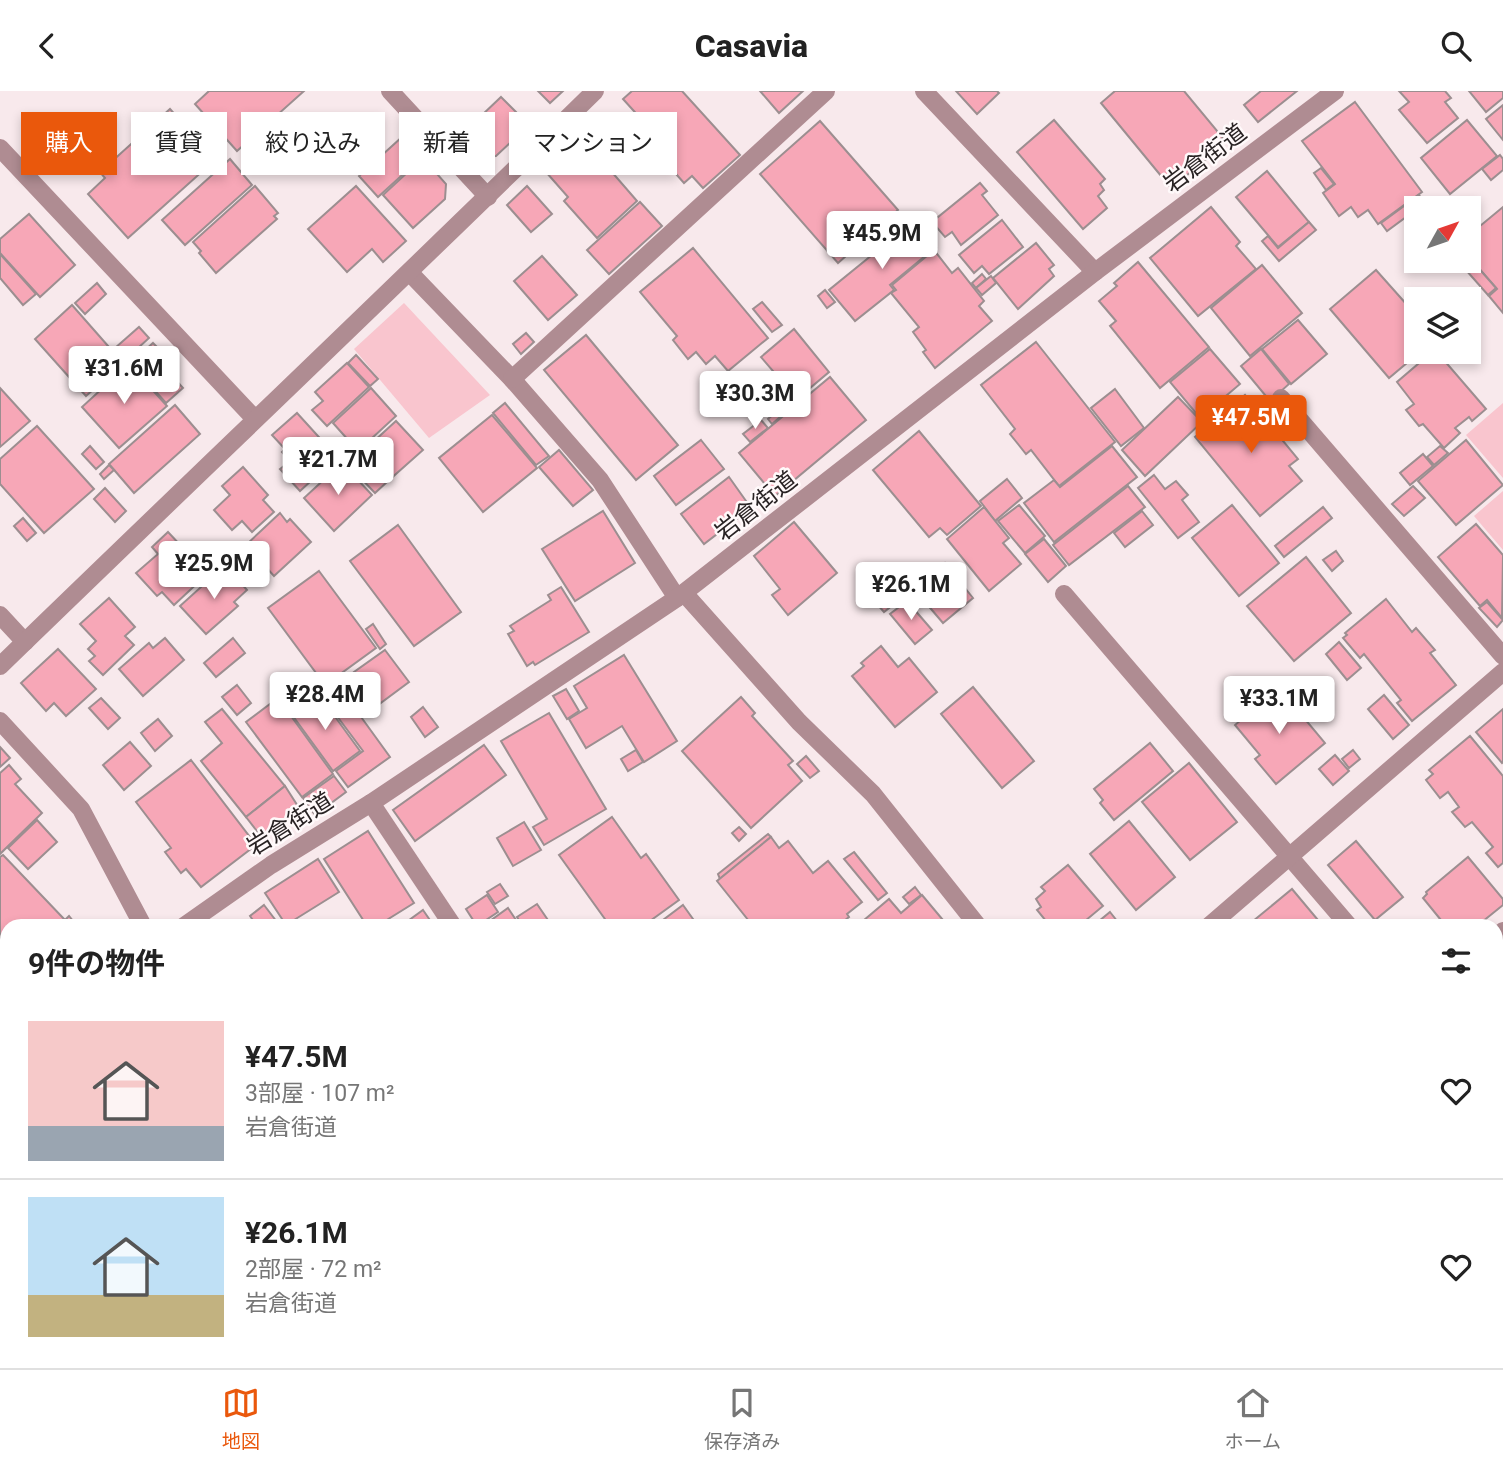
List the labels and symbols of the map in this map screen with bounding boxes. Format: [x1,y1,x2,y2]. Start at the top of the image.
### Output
street label: 岩倉街道 [1158,118,1252,198]
north arrow [1404,196,1480,273]
pin: ¥45.9M [825,211,939,271]
pin: ¥31.6M [67,347,181,406]
pin: ¥30.3M [698,371,812,431]
pin: ¥47.5M [1194,395,1308,455]
pin: ¥21.7M [281,437,395,497]
street label: 岩倉街道 [710,465,802,547]
pin: ¥25.9M [157,541,271,601]
pin: ¥26.1M [854,563,968,622]
pin: ¥28.4M [268,673,382,732]
pin: ¥33.1M [1222,677,1336,736]
street label: 岩倉街道 [242,787,338,861]

